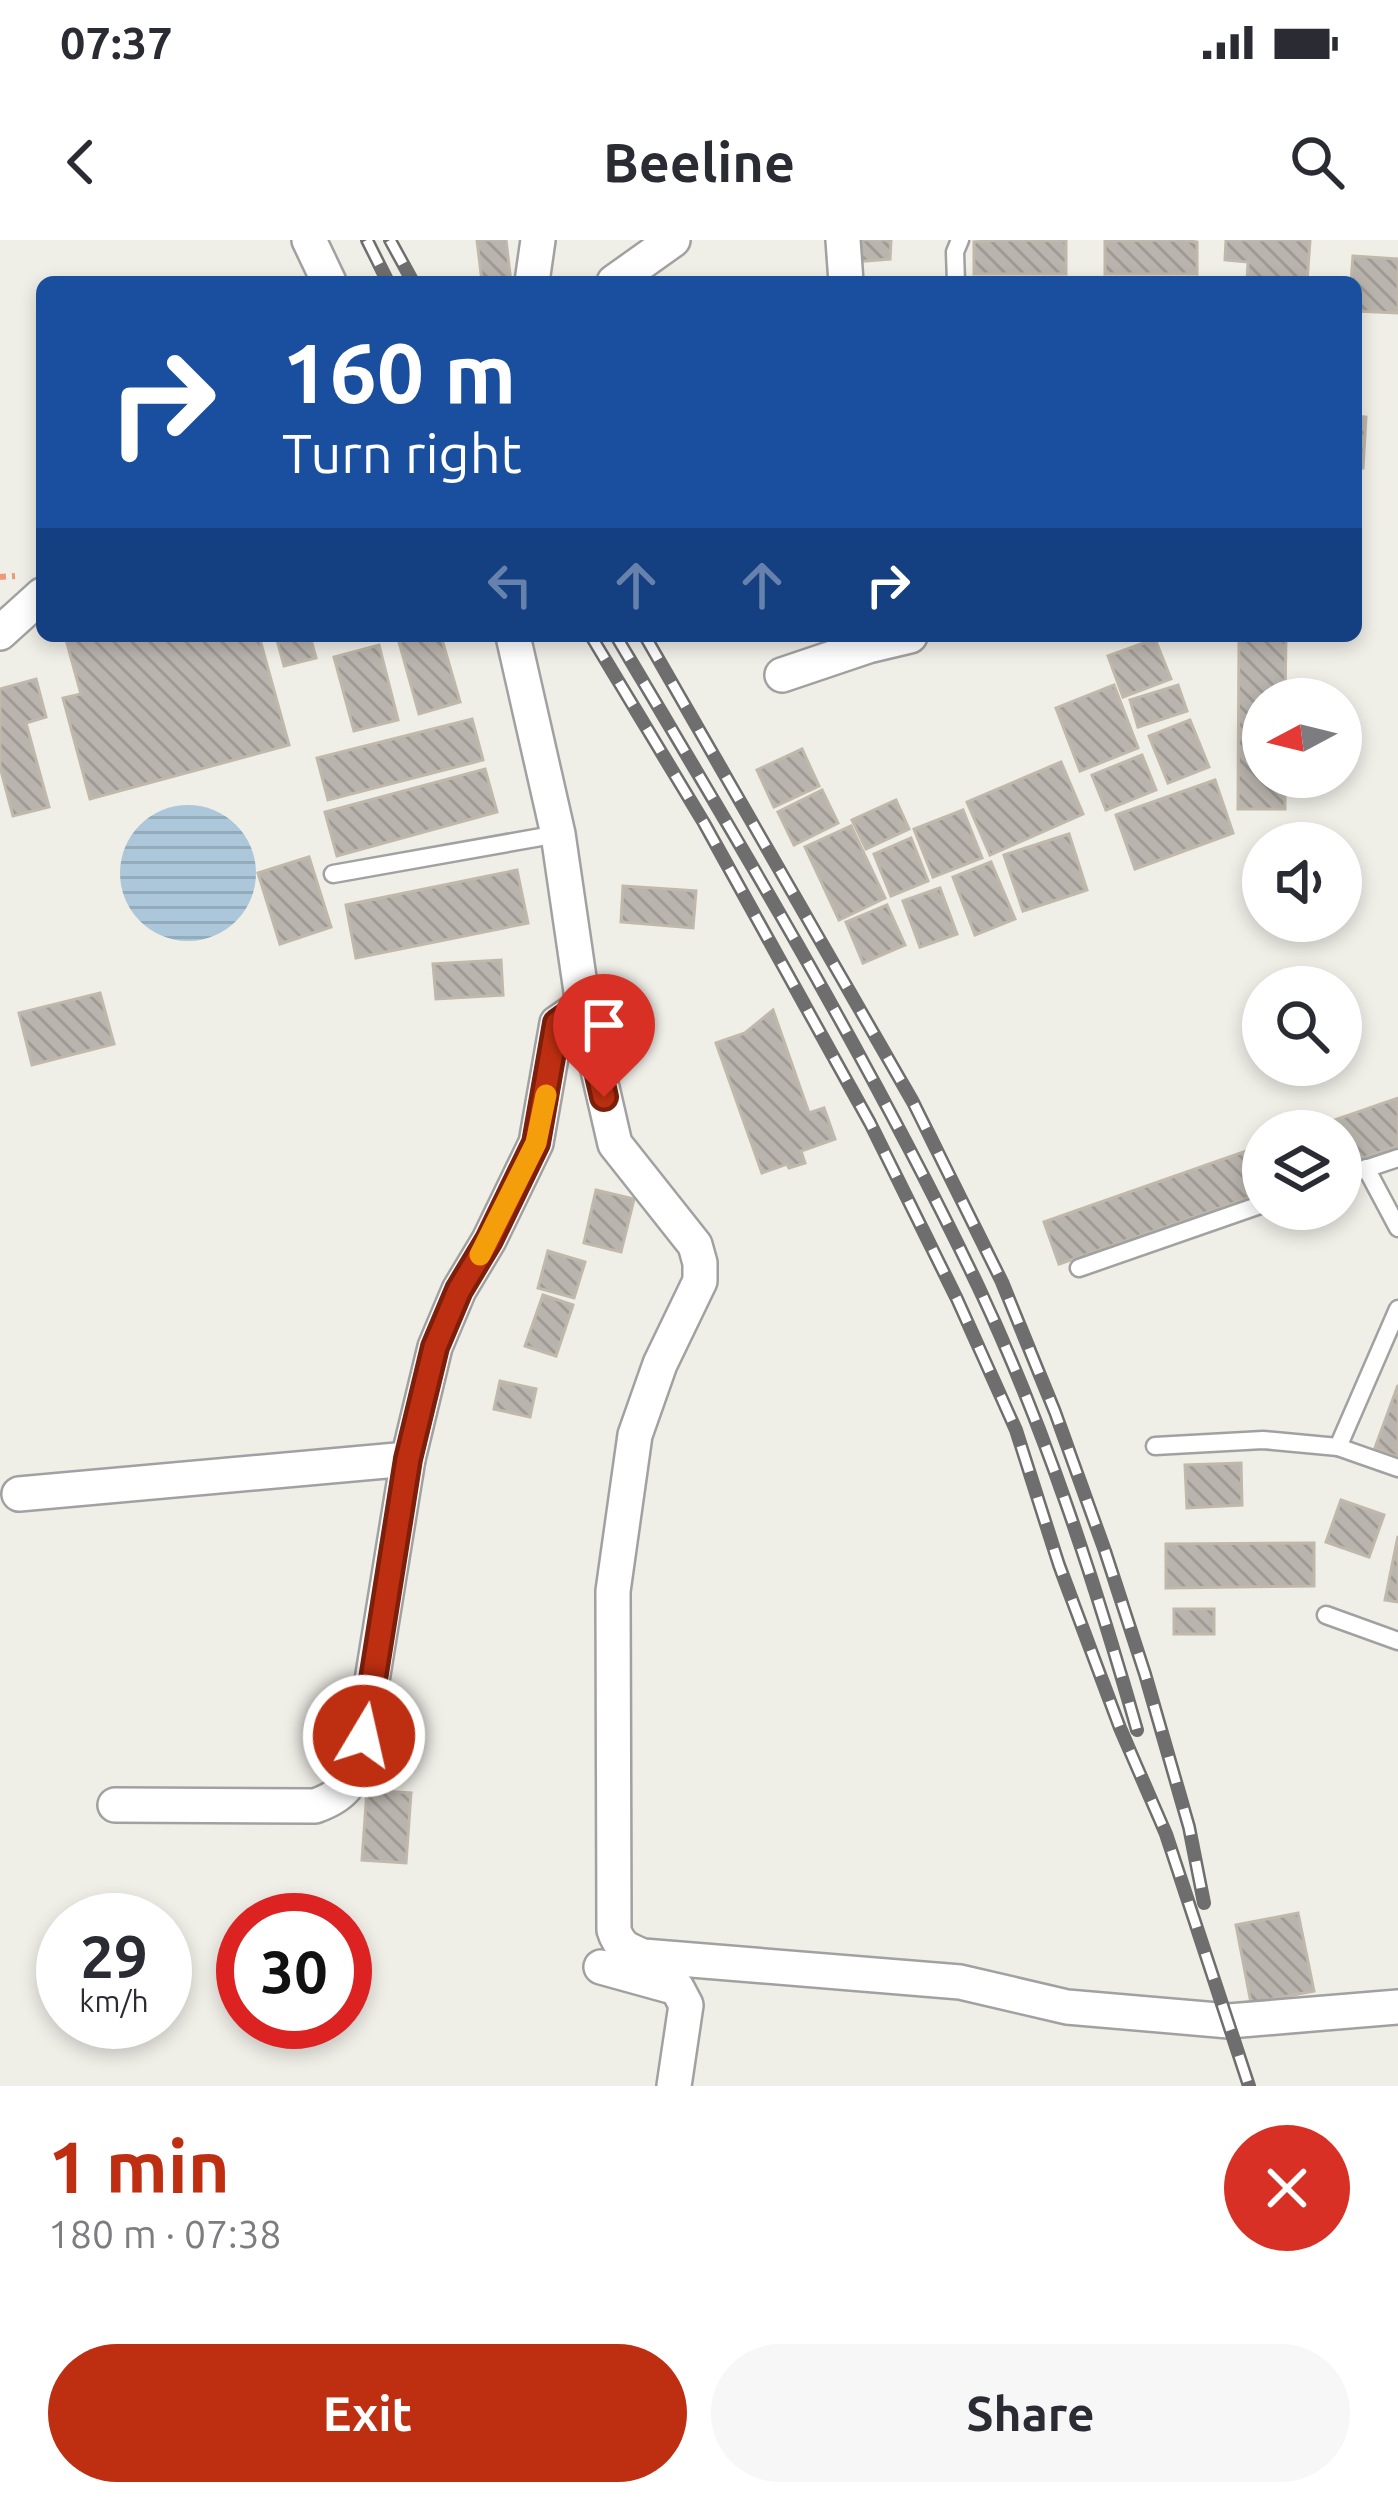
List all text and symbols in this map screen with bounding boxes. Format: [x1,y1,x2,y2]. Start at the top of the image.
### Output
text: 07:37 [60,17,173,68]
icon: back [48,129,114,195]
icon: search [1284,129,1350,195]
text: Beeline [603,132,795,192]
icon: right [84,324,240,480]
text: 160 m [282,325,516,419]
text: Turn right [282,423,522,483]
icon: left [477,552,543,618]
icon: ahead [603,552,669,618]
icon: ahead [729,552,795,618]
icon: right [855,552,921,618]
north arrow [1242,678,1362,798]
map controls [1242,678,1362,1230]
button: sound [1242,822,1362,942]
button: search [1242,966,1362,1086]
pin [553,974,655,1097]
icon: arrive [571,992,637,1058]
button: layers [1242,1110,1362,1230]
position arrow [301,1673,427,1799]
speed limit sign: 30 [216,1893,372,2049]
text: 29 [80,1922,148,1989]
text: km/h [79,1984,149,2018]
button: close [1224,2125,1350,2251]
text: 1 min [48,2126,230,2207]
text: 180 m · 07:38 [48,2212,282,2255]
button: Exit [48,2344,687,2482]
button: Share [711,2344,1350,2482]

